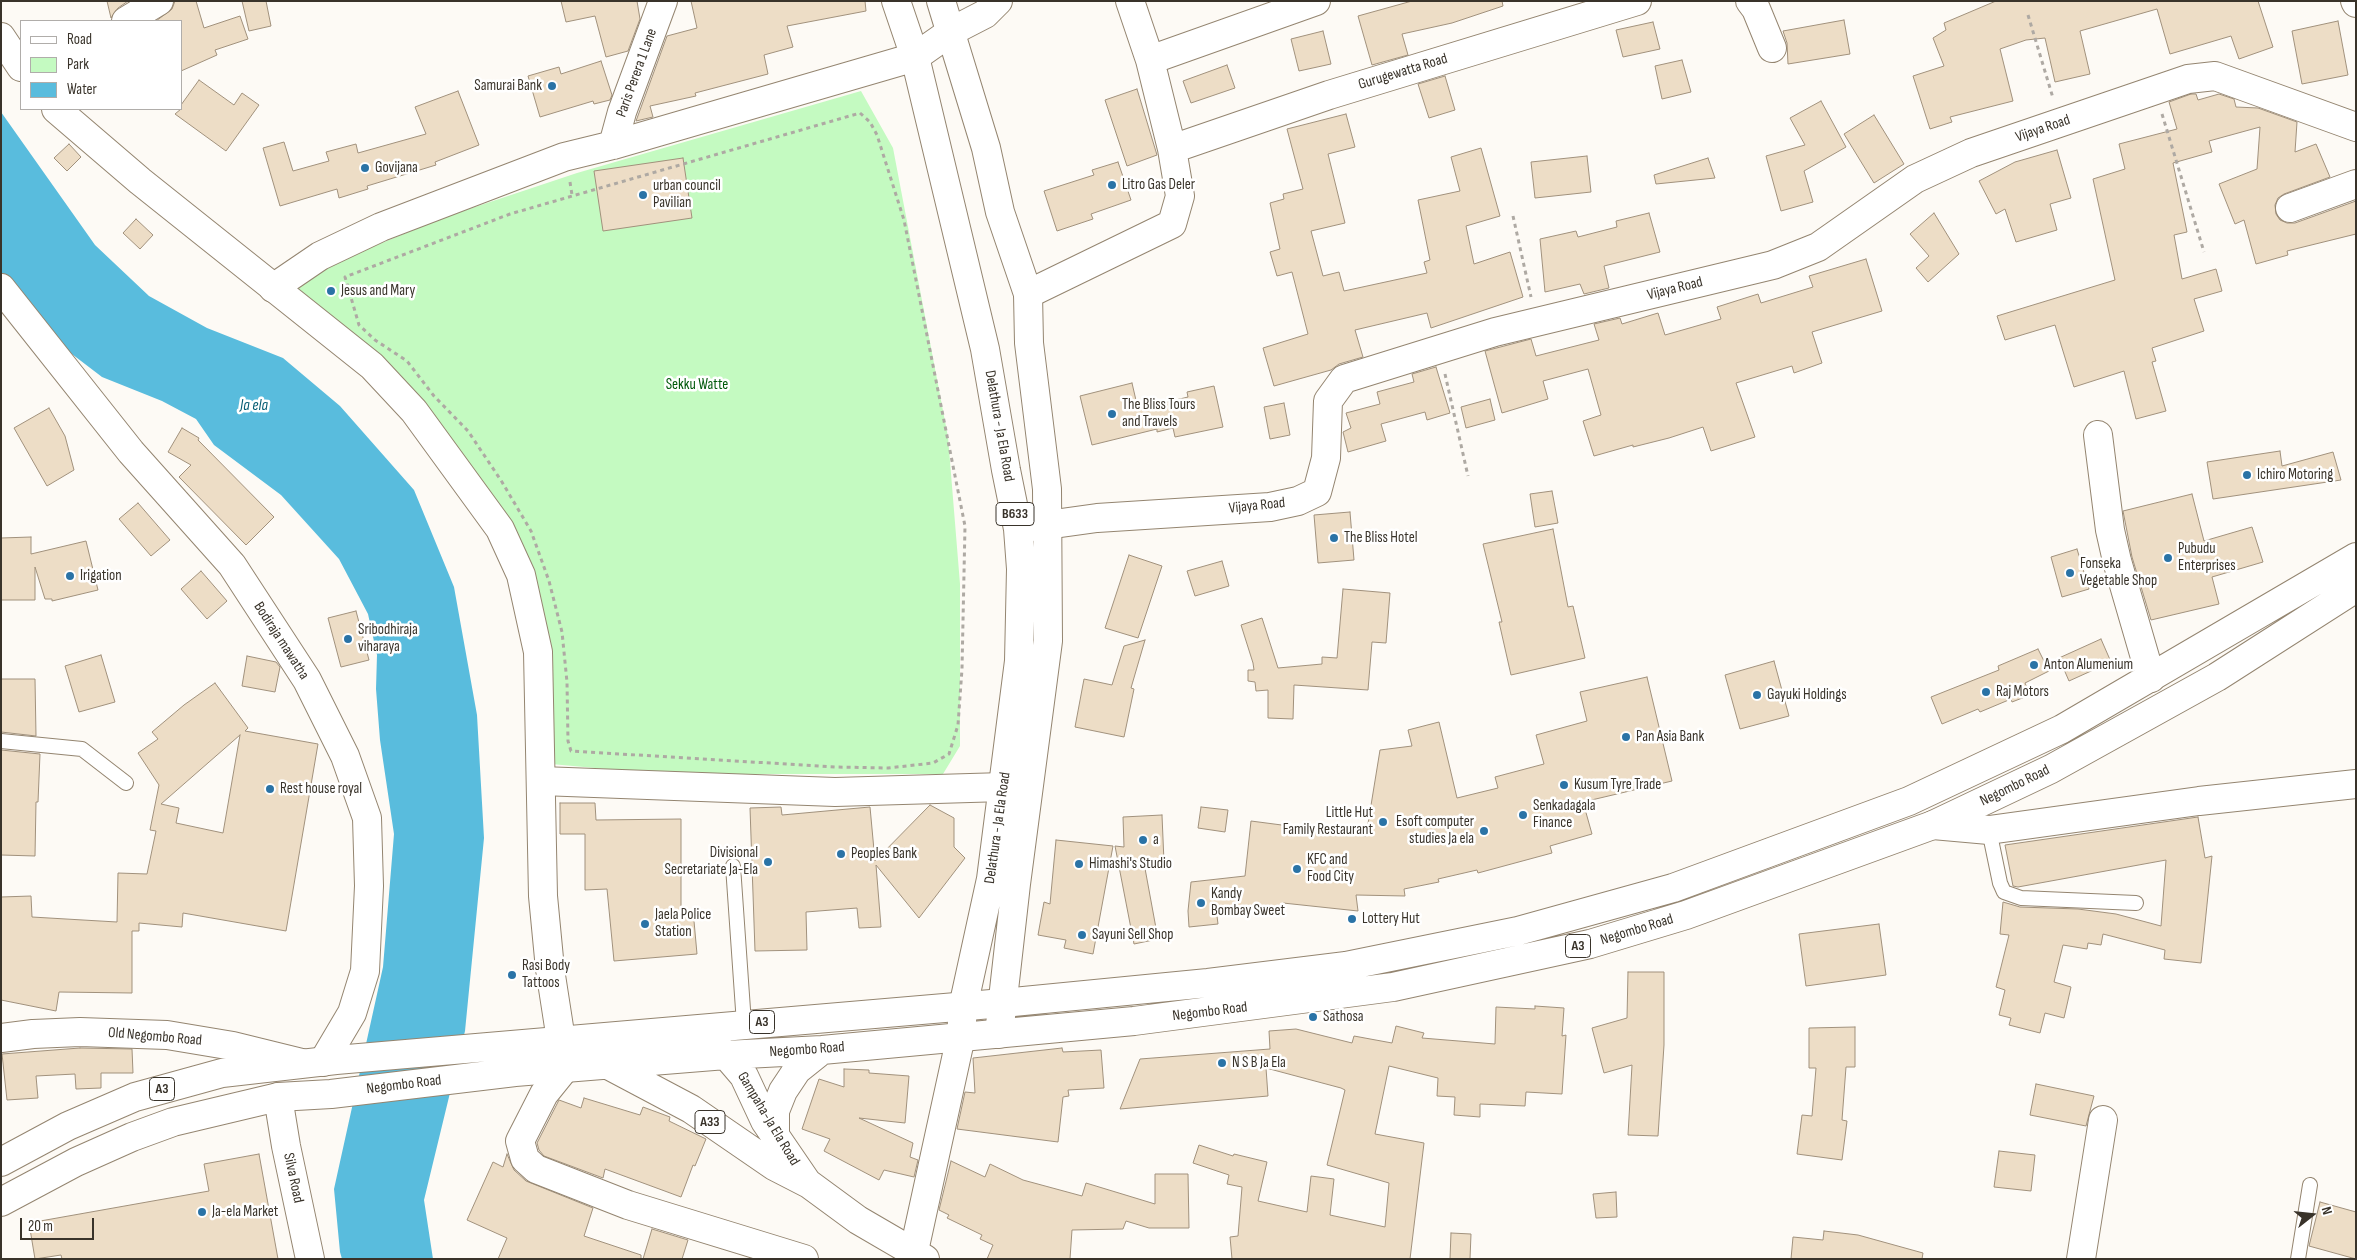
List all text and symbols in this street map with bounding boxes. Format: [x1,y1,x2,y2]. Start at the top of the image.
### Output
legend [20,20,182,110]
street label: Paris Perera 1 Lane [613,26,661,120]
text: Road [67,30,92,49]
street label: Gurugewatta Road [1356,50,1450,94]
text: Park [67,55,89,74]
place label: Samurai Bank [474,77,542,95]
text: Water [67,80,97,99]
marker: Samurai Bank [546,80,558,92]
street label: Vijaya Road [2013,111,2073,147]
place label: Govijana [375,159,418,177]
marker: Govijana [359,162,371,174]
place label: Litro Gas Deler [1122,176,1195,194]
place label: urban council Pavilian [653,177,721,212]
marker: Litro Gas Deler [1106,179,1118,191]
marker: urban council Pavilian [637,189,649,201]
street label: Vijaya Road [1645,273,1705,305]
place label: Jesus and Mary [341,282,415,300]
marker: Jesus and Mary [325,285,337,297]
street label: Delathura - Ja Ela Road [980,369,1018,483]
park label: Sekku Watte [666,376,728,394]
water label: Ja ela [240,396,268,416]
place label: The Bliss Tours and Travels [1122,396,1195,431]
marker: The Bliss Tours and Travels [1106,408,1118,420]
place label: Ichiro Motoring [2257,466,2333,484]
marker: Ichiro Motoring [2241,469,2253,481]
street label: Vijaya Road [1228,494,1286,518]
road number: B633 [996,502,1034,526]
place label: The Bliss Hotel [1344,529,1417,547]
marker: The Bliss Hotel [1328,532,1340,544]
place label: Pubudu Enterprises [2178,540,2236,575]
marker: Pubudu Enterprises [2162,552,2174,564]
place label: Fonseka Vegetable Shop [2080,555,2157,590]
place label: Irigation [80,567,122,585]
marker: Fonseka Vegetable Shop [2064,567,2076,579]
marker: Irigation [64,570,76,582]
street label: Bodiraja mawatha [249,599,313,683]
place label: Sribodhiraja viharaya [358,621,418,656]
marker: Sribodhiraja viharaya [342,633,354,645]
place label: Anton Alumenium [2044,656,2133,674]
marker: Anton Alumenium [2028,659,2040,671]
place label: Raj Motors [1996,683,2049,701]
place label: Gayuki Holdings [1767,686,1847,704]
marker: Raj Motors [1980,686,1992,698]
marker: Gayuki Holdings [1751,689,1763,701]
place label: Pan Asia Bank [1636,728,1704,746]
marker: Pan Asia Bank [1620,731,1632,743]
street label: Negombo Road [1977,761,2053,811]
street label: Delathura - Ja Ela Road [981,771,1015,885]
place label: Kusum Tyre Trade [1574,776,1661,794]
marker: Kusum Tyre Trade [1558,779,1570,791]
place label: Rest house royal [280,780,362,798]
marker: Rest house royal [264,783,276,795]
place label: Senkadagala Finance [1533,797,1596,832]
place label: Little Hut Family Restaurant [1283,804,1373,839]
marker: Senkadagala Finance [1517,809,1529,821]
place label: Esoft computer studies Ja ela [1396,813,1474,848]
marker: Little Hut Family Restaurant [1377,816,1389,828]
marker: Esoft computer studies Ja ela [1478,825,1490,837]
place label: a [1153,831,1159,849]
marker: a [1137,834,1149,846]
place label: Divisional Secretariate Ja-Ela [664,844,758,879]
place label: Peoples Bank [851,845,917,863]
marker: Peoples Bank [835,848,847,860]
place label: KFC and Food City [1307,851,1354,886]
place label: Himashi's Studio [1089,855,1172,873]
marker: Divisional Secretariate Ja-Ela [762,856,774,868]
marker: Himashi's Studio [1073,858,1085,870]
marker: KFC and Food City [1291,863,1303,875]
place label: Kandy Bombay Sweet [1211,885,1285,920]
marker: Kandy Bombay Sweet [1195,897,1207,909]
place label: Jaela Police Station [655,906,711,941]
place label: Lottery Hut [1362,910,1420,928]
street label: Negombo Road [1598,910,1676,950]
marker: Lottery Hut [1346,913,1358,925]
marker: Jaela Police Station [639,918,651,930]
place label: Sayuni Sell Shop [1092,926,1173,944]
marker: Sayuni Sell Shop [1076,929,1088,941]
road number: A3 [1566,934,1590,958]
place label: Rasi Body Tattoos [522,957,570,992]
marker: Rasi Body Tattoos [506,969,518,981]
street label: Negombo Road [1172,998,1248,1026]
place label: Sathosa [1323,1008,1364,1026]
road number: A3 [750,1010,774,1034]
marker: Sathosa [1307,1011,1319,1023]
street label: Old Negombo Road [107,1024,203,1050]
street label: Negombo Road [769,1038,845,1062]
place label: N S B Ja Ela [1232,1054,1286,1072]
marker: N S B Ja Ela [1216,1057,1228,1069]
street label: Gampaha-Ja Ela Road [733,1069,803,1169]
street label: Negombo Road [366,1071,442,1099]
road number: A3 [150,1078,174,1100]
road number: A33 [695,1110,725,1134]
street label: Silva Road [279,1151,307,1205]
north arrow [2287,1190,2337,1240]
place label: Ja-ela Market [212,1203,278,1221]
text: N [2318,1205,2336,1217]
marker: Ja-ela Market [196,1206,208,1218]
scale bar [22,1208,96,1240]
text: 20 m [28,1217,53,1236]

